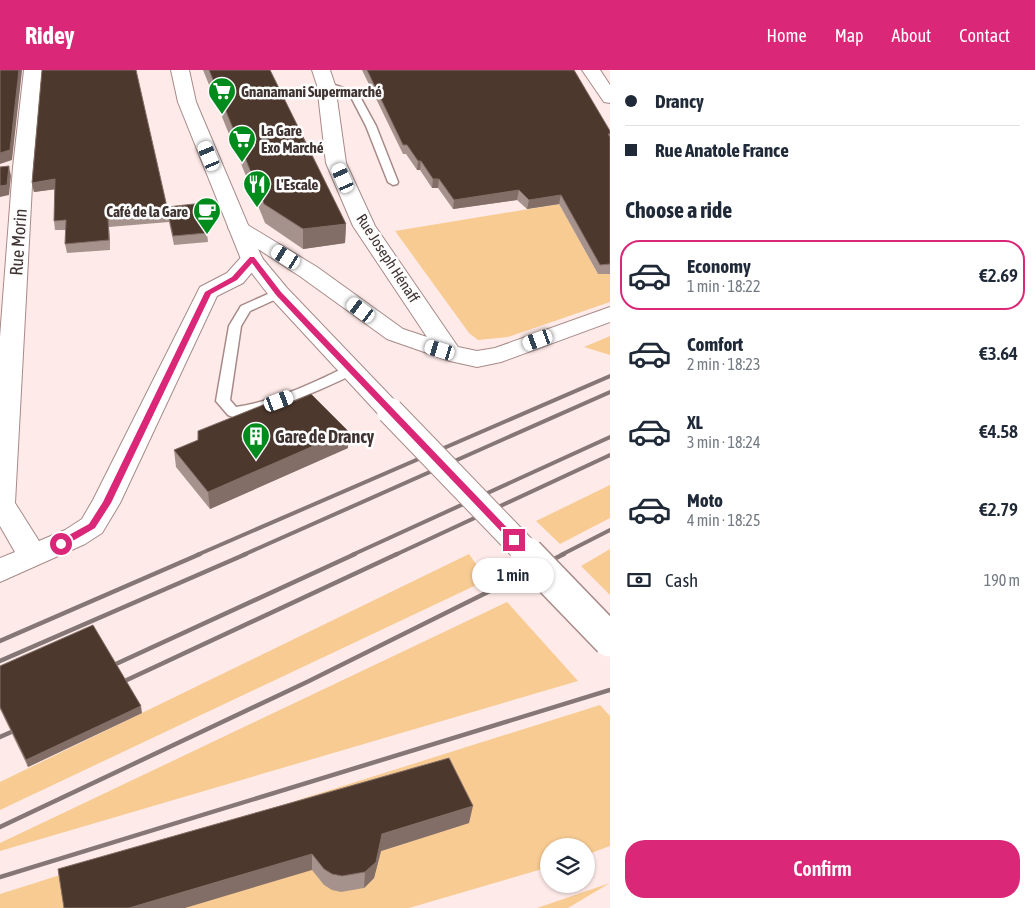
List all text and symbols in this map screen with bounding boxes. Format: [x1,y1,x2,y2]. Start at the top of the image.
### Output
text: Ridey [25,22,74,49]
text: Home [767,25,807,46]
text: Map [835,25,864,46]
text: About [892,25,931,46]
text: Contact [959,25,1010,46]
supermarket icon: Gnanamani Supermarché [207,76,237,115]
place label: Gnanamani Supermarché [241,83,382,100]
text: Drancy [655,90,704,112]
place label: La Gare Exo Marché [261,122,324,156]
supermarket icon: La Gare Exo Marché [227,124,257,163]
car [196,139,221,173]
text: Rue Anatole France [655,139,789,161]
car [330,161,355,195]
restaurant icon: L'Escale [242,169,272,208]
place label: L'Escale [276,176,319,193]
cafe icon: Café de la Gare [192,196,222,235]
text: Choose a ride [625,197,732,223]
place label: Café de la Gare [106,203,188,220]
street label: Rue Morin [5,208,31,276]
street label: Rue Joseph Hénaff [353,211,423,305]
car [269,243,302,271]
icon: car [627,253,672,298]
text: Economy [687,255,751,277]
text: €2.69 [979,264,1018,286]
text: 1 min · 18:22 [687,277,760,295]
car [344,295,377,325]
car [521,328,554,352]
icon: car [627,331,672,376]
text: Comfort [687,333,743,355]
car [423,338,456,362]
text: €3.64 [979,342,1018,364]
text: 2 min · 18:23 [687,355,760,373]
car [262,389,295,413]
icon: car [627,409,672,454]
text: XL [687,411,703,433]
text: €4.58 [979,420,1018,442]
building icon: Gare de Drancy [241,421,271,460]
place label: Gare de Drancy [275,426,375,447]
text: 3 min · 18:24 [687,433,760,451]
icon: car [627,487,672,532]
text: Moto [687,489,723,511]
text: €2.79 [979,498,1018,520]
text: 4 min · 18:25 [687,511,760,529]
route end [503,529,525,551]
route start [50,533,72,555]
callout: 1 min [473,558,555,592]
text: 1 min [497,566,529,584]
icon: cash [625,566,653,594]
text: Cash [665,569,698,591]
text: 190 m [984,571,1020,589]
map controls [540,838,595,893]
button: layers [540,838,595,893]
button: Confirm [625,840,1020,898]

